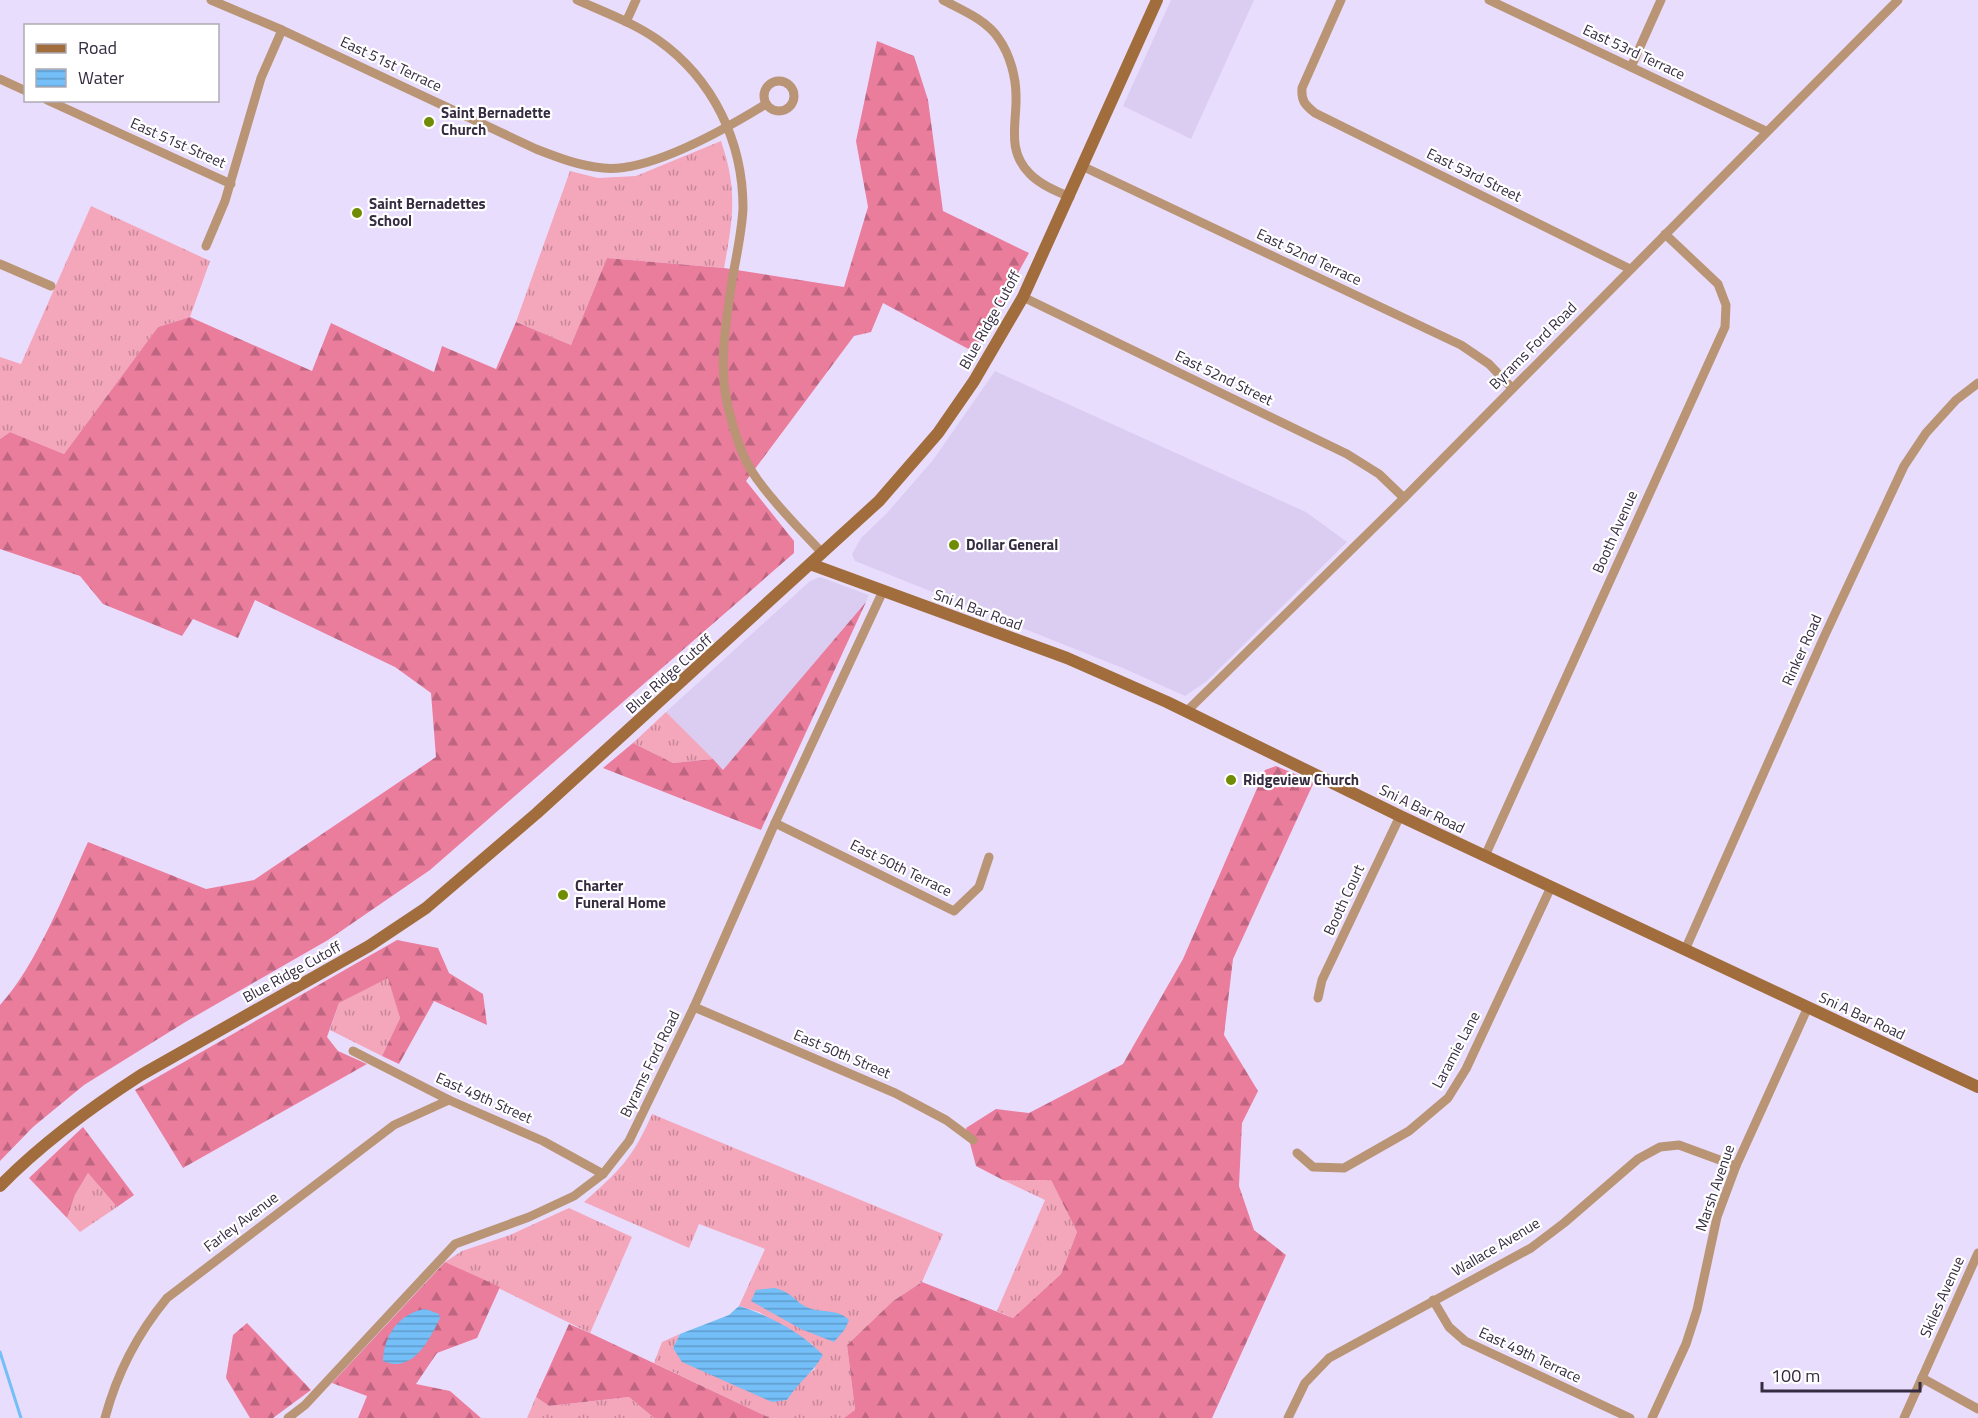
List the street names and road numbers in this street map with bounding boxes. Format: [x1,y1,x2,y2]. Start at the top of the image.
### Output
street label: East 53rd Terrace [1579,18,1689,85]
street label: East 51st Terrace [337,30,446,97]
street label: East 51st Street [127,111,230,174]
street label: East 53rd Street [1423,142,1526,208]
street label: East 52nd Terrace [1253,222,1365,291]
street label: Blue Ridge Cutoff [953,266,1026,373]
street label: Byrams Ford Road [1483,296,1582,395]
street label: East 52nd Street [1171,344,1278,411]
street label: Booth Avenue [1586,487,1643,577]
street label: Sni A Bar Road [931,583,1026,636]
street label: Rinker Road [1776,610,1828,689]
street label: Blue Ridge Cutoff [620,628,717,719]
street label: Sni A Bar Road [1376,778,1469,839]
street label: East 50th Terrace [846,833,956,902]
street label: Booth Court [1317,860,1370,939]
street label: Blue Ridge Cutoff [238,935,345,1008]
street label: Sni A Bar Road [1815,986,1909,1046]
street label: Byrams Ford Road [614,1007,685,1121]
street label: Laramie Lane [1426,1007,1486,1092]
street label: East 50th Street [790,1023,895,1085]
street label: East 49th Street [432,1066,537,1129]
street label: Marsh Avenue [1689,1141,1740,1234]
street label: Farley Avenue [198,1186,283,1257]
street label: Wallace Avenue [1447,1211,1544,1282]
street label: Skiles Avenue [1913,1252,1970,1341]
street label: East 49th Terrace [1475,1321,1585,1388]

